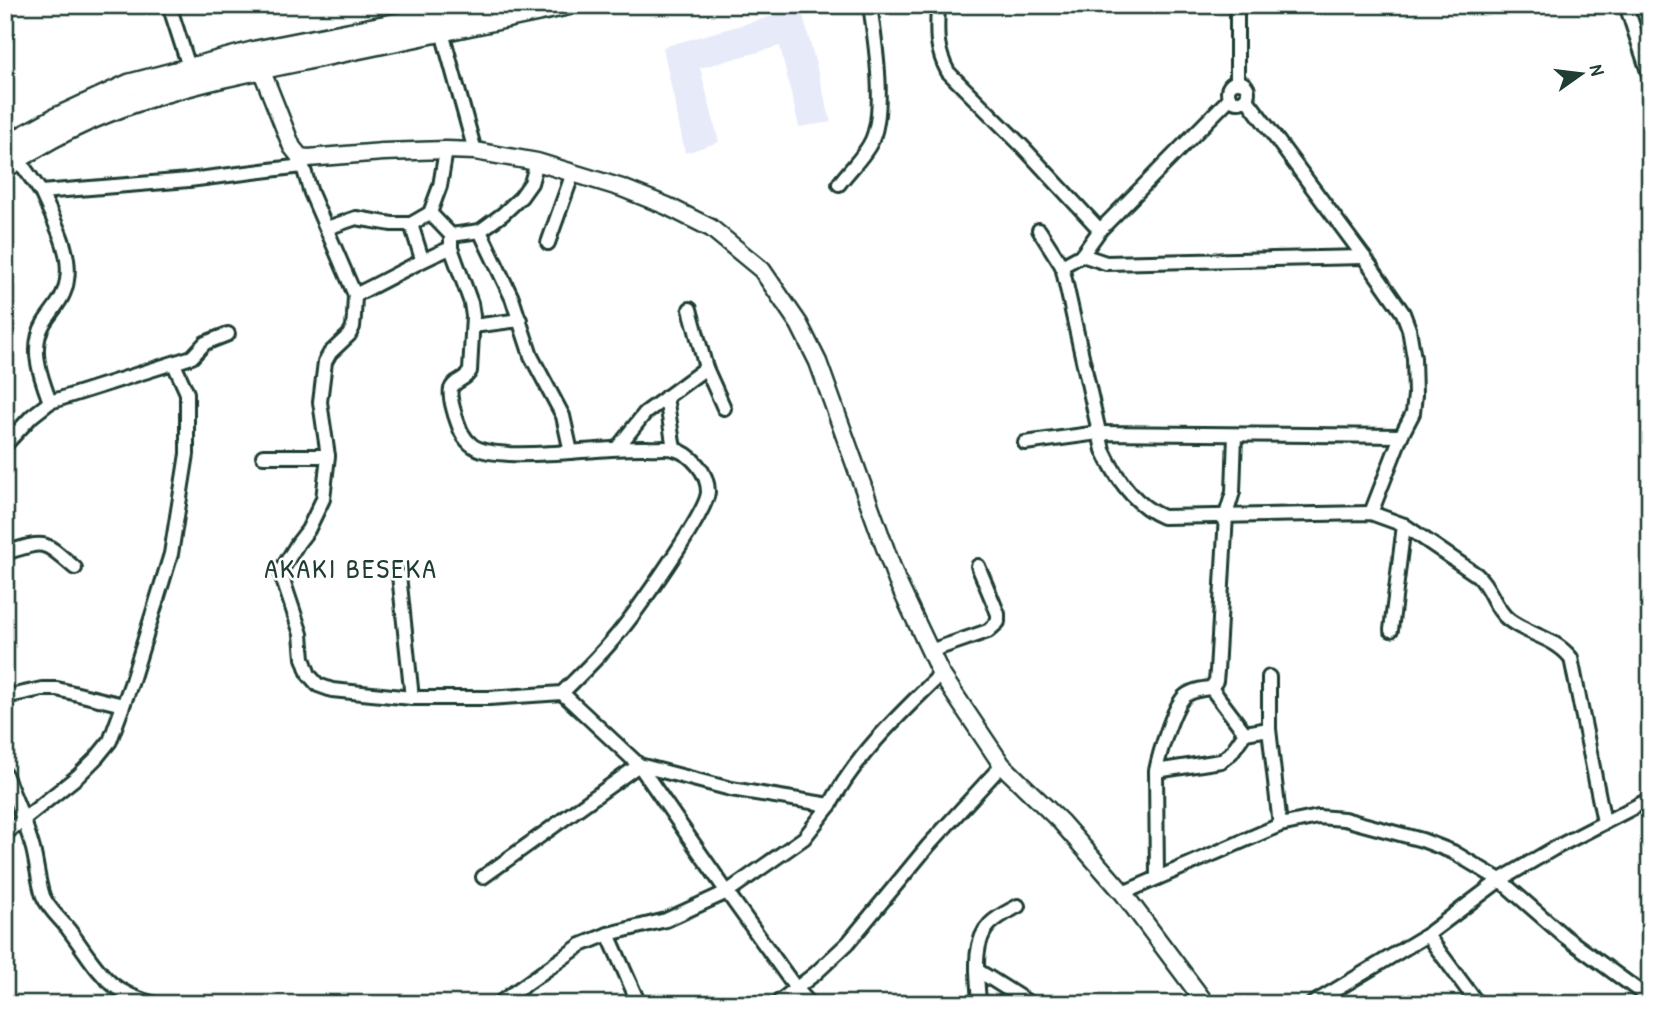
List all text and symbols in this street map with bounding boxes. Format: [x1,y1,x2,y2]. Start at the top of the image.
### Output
north arrow [1546,38,1616,108]
text: N [1584,62,1611,78]
district label: AKAKI BESEKA [264,549,438,587]

